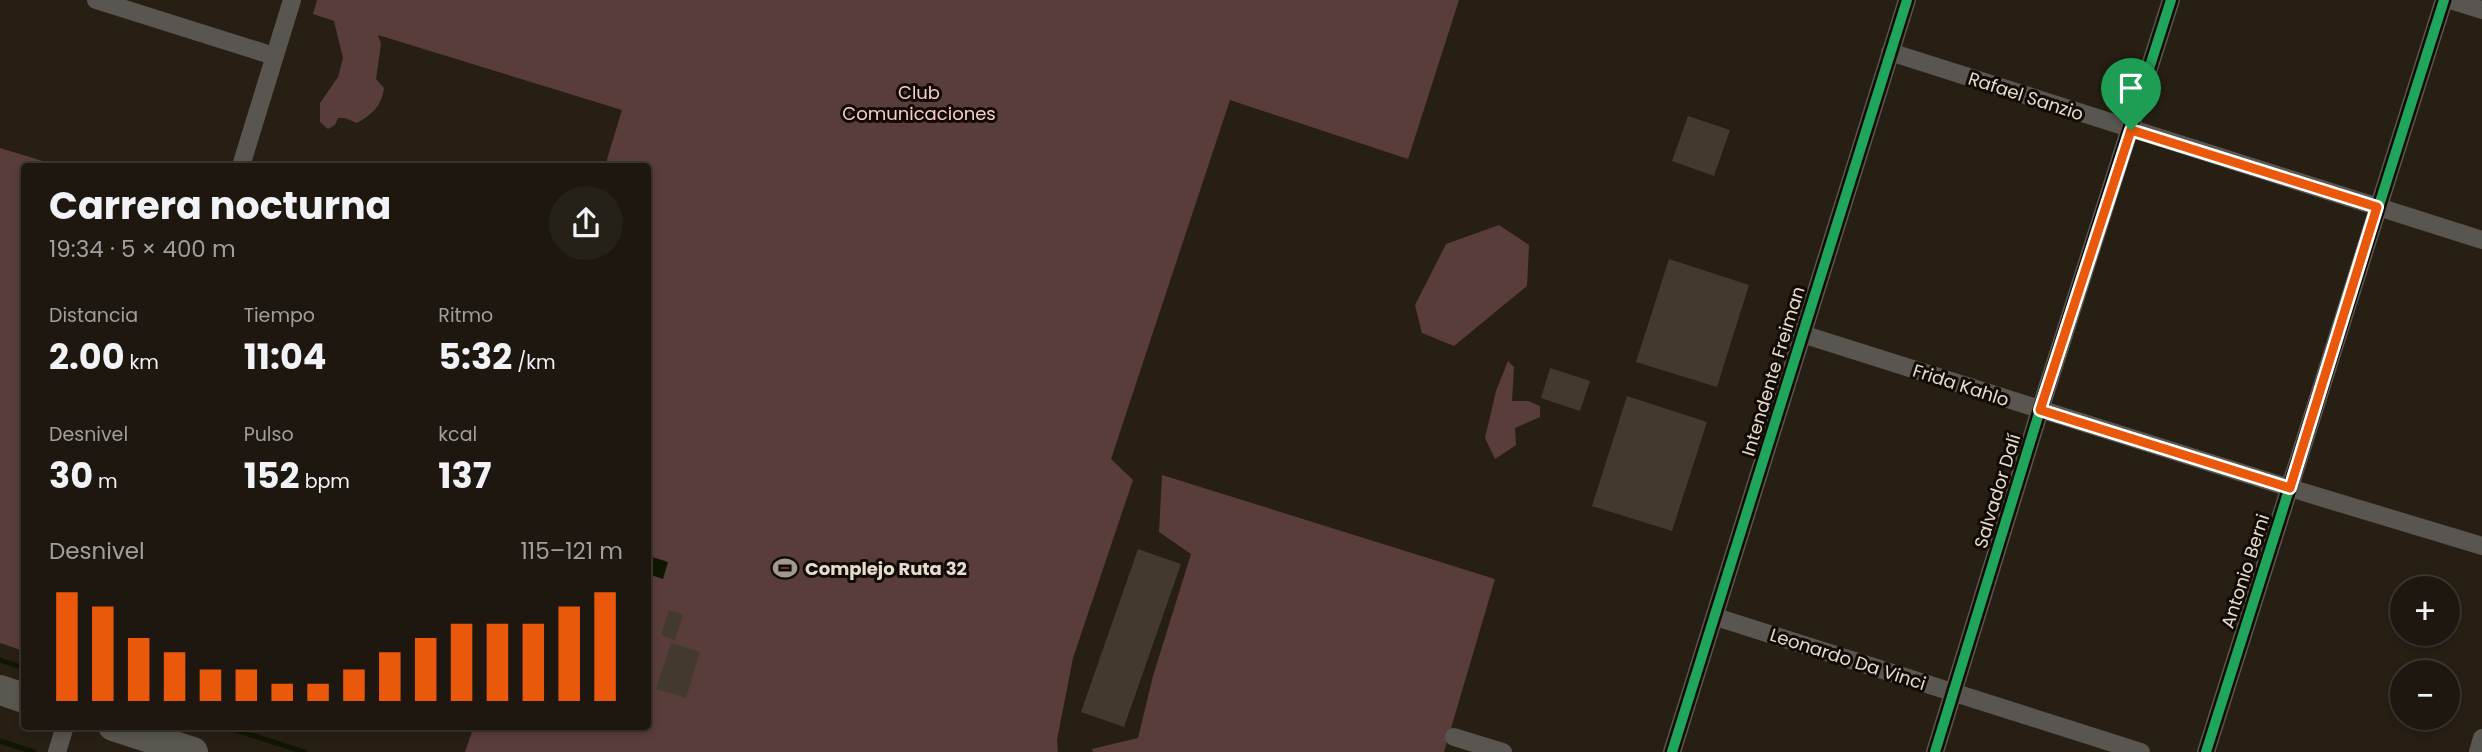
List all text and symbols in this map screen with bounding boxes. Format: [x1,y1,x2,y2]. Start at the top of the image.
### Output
pin [2101,58,2161,130]
street label: Rafael Sanzio [1965,66,2087,126]
icon: arrive [2112,69,2150,107]
park label: Club Comunicaciones [842,80,996,126]
text: Carrera nocturna [49,179,391,232]
button: share [549,186,623,260]
text: 19:34 · 5 × 400 m [49,233,236,265]
street label: Intendente Freiman [1735,283,1811,459]
text: Distancia [49,302,138,329]
text: Tiempo [244,302,315,329]
text: Ritmo [438,302,493,329]
text: 2.00 [49,332,125,381]
text: 11:04 [244,332,326,381]
text: 5:32 [438,332,512,381]
text: km [125,349,159,376]
text: /km [512,349,556,376]
street label: Frida Kahlo [1910,358,2012,412]
text: Desnivel [49,421,128,448]
text: Pulso [244,421,294,448]
text: kcal [438,421,477,448]
street label: Salvador Dalí [1968,431,2026,551]
text: 30 [49,451,93,500]
text: 152 [244,451,300,500]
text: 137 [438,451,491,500]
text: m [93,468,118,495]
text: bpm [300,468,350,495]
street label: Antonio Berni [2215,511,2275,631]
text: Desnivel [49,535,145,567]
text: 115–121 m [520,535,623,567]
sports icon: Complejo Ruta 32 [771,554,799,582]
place label: Complejo Ruta 32 [805,556,967,581]
map controls [2390,576,2460,730]
button: + [2390,576,2460,646]
street label: Leonardo Da Vinci [1767,622,1929,696]
button: − [2390,660,2460,730]

